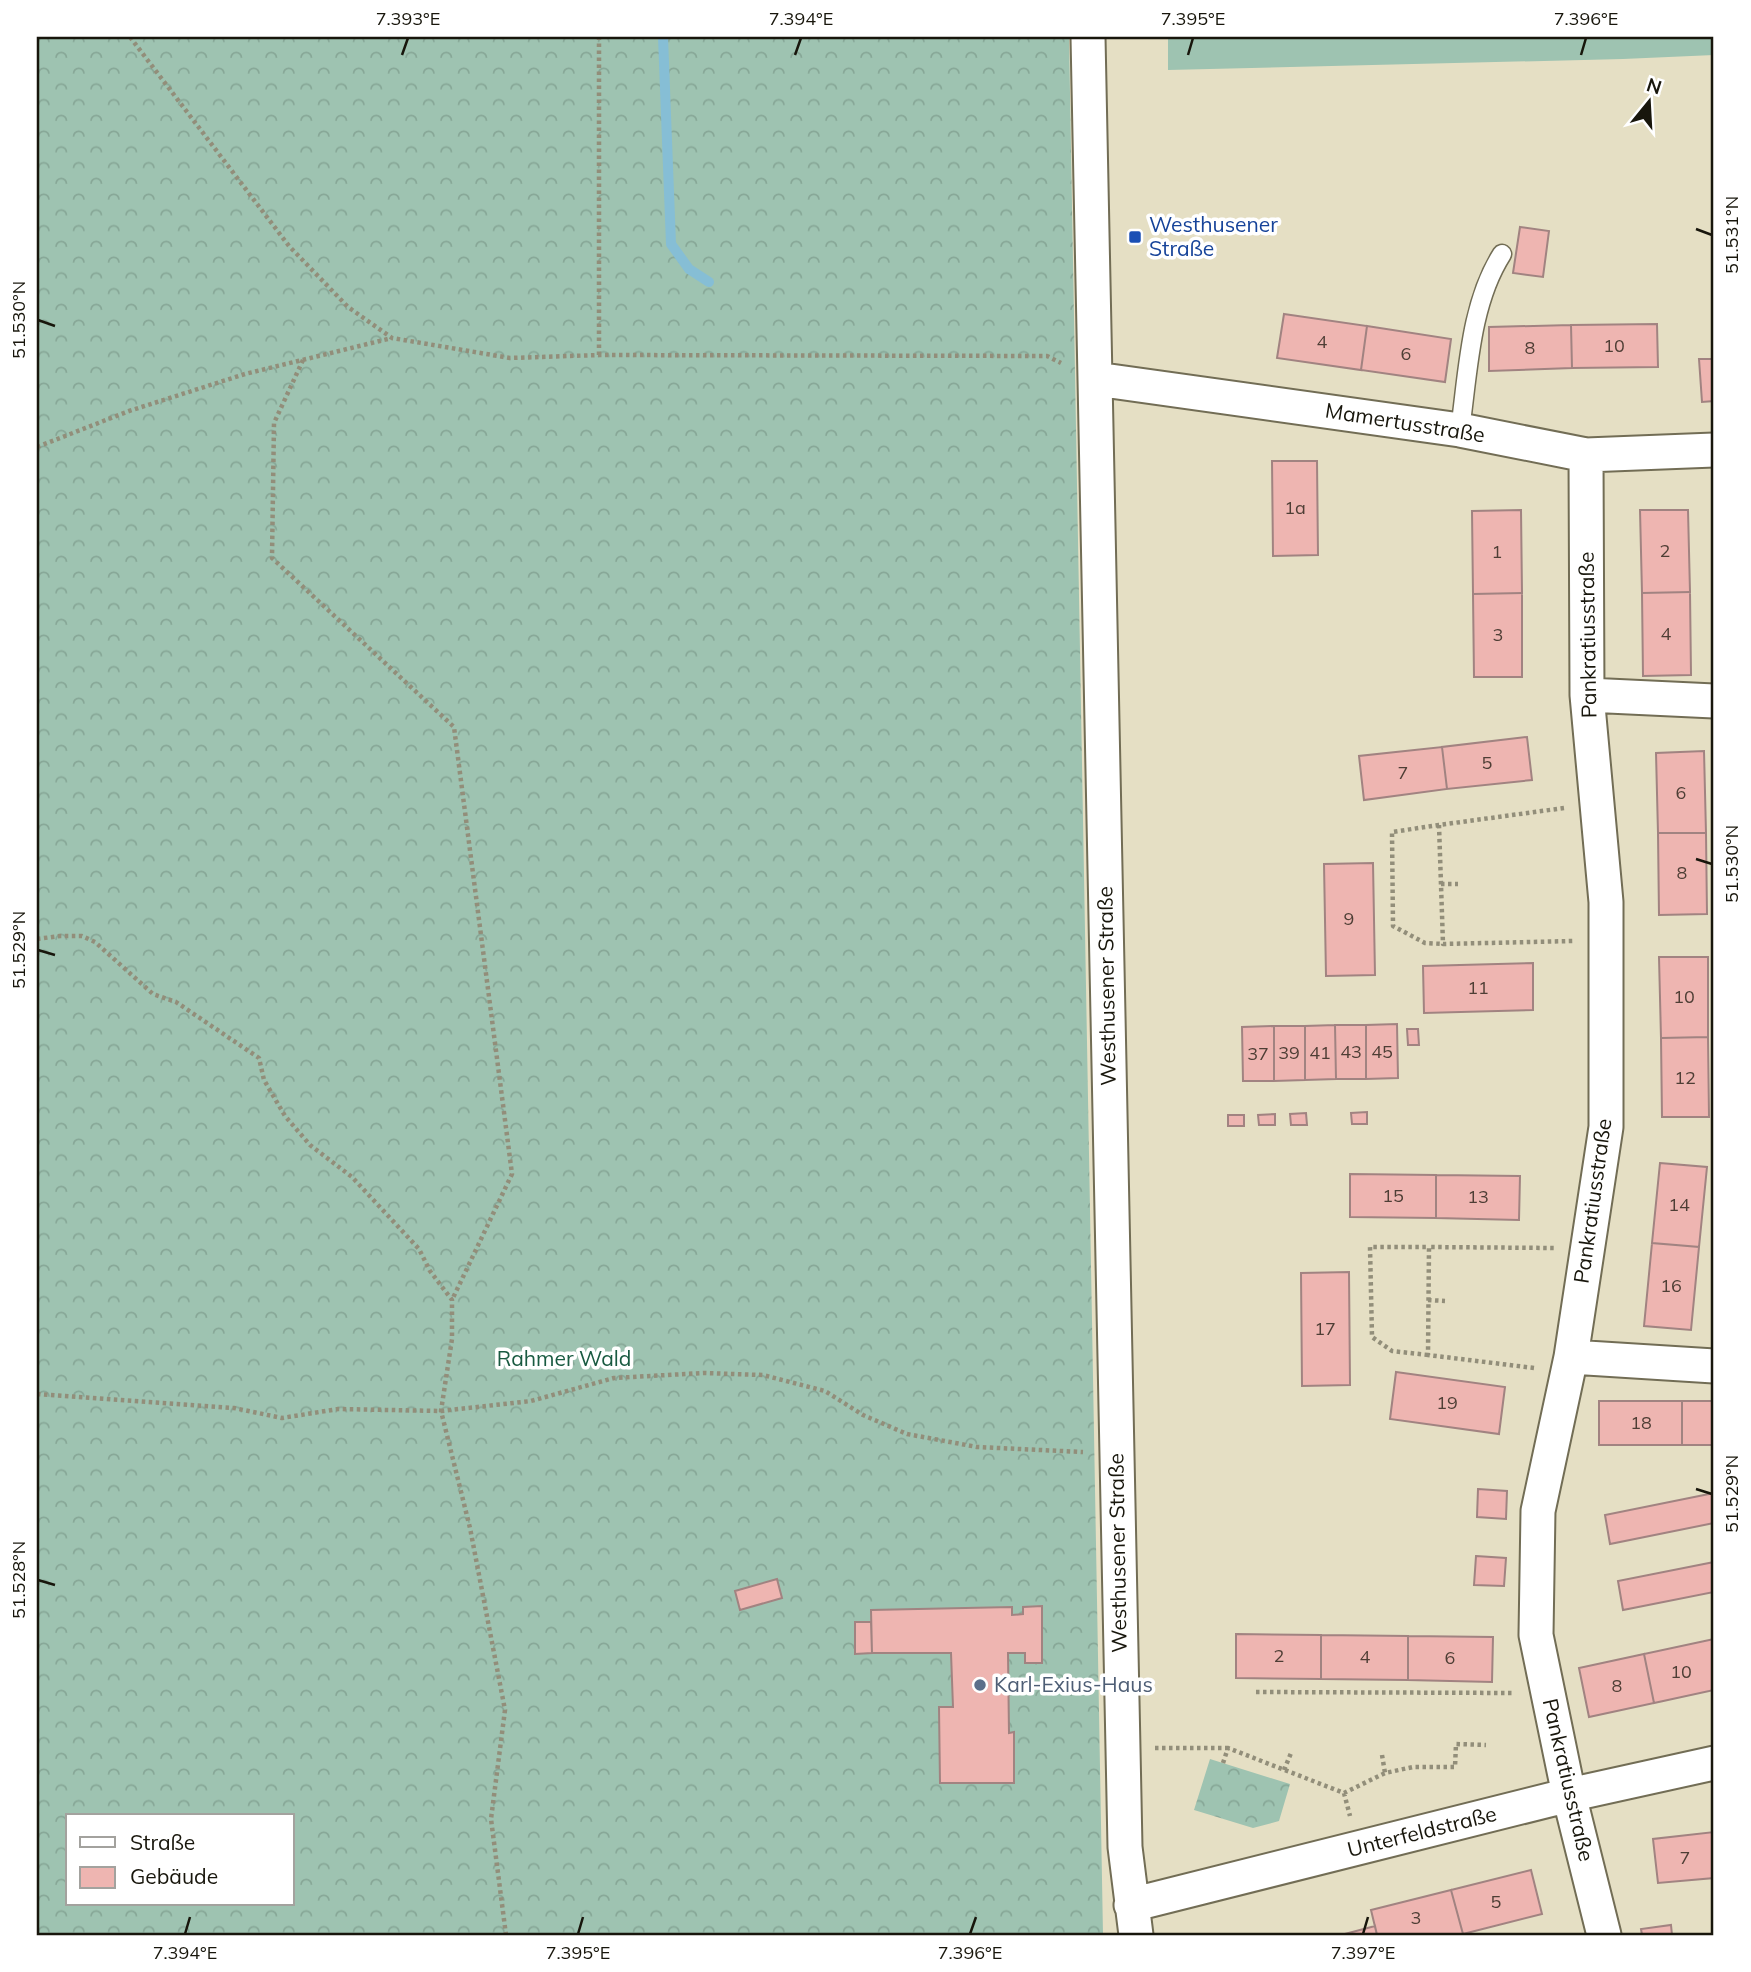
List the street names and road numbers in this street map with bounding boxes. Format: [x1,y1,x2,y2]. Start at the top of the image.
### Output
street label: Mamertusstraße [1324,397,1487,447]
street label: Pankratiusstraße [1573,552,1601,718]
street label: Westhusener Straße [1091,886,1121,1086]
street label: Pankratiusstraße [1568,1117,1616,1285]
street label: Westhusener Straße [1102,1453,1132,1653]
street label: Pankratiusstraße [1538,1696,1600,1864]
street label: Unterfeldstraße [1344,1800,1499,1862]

